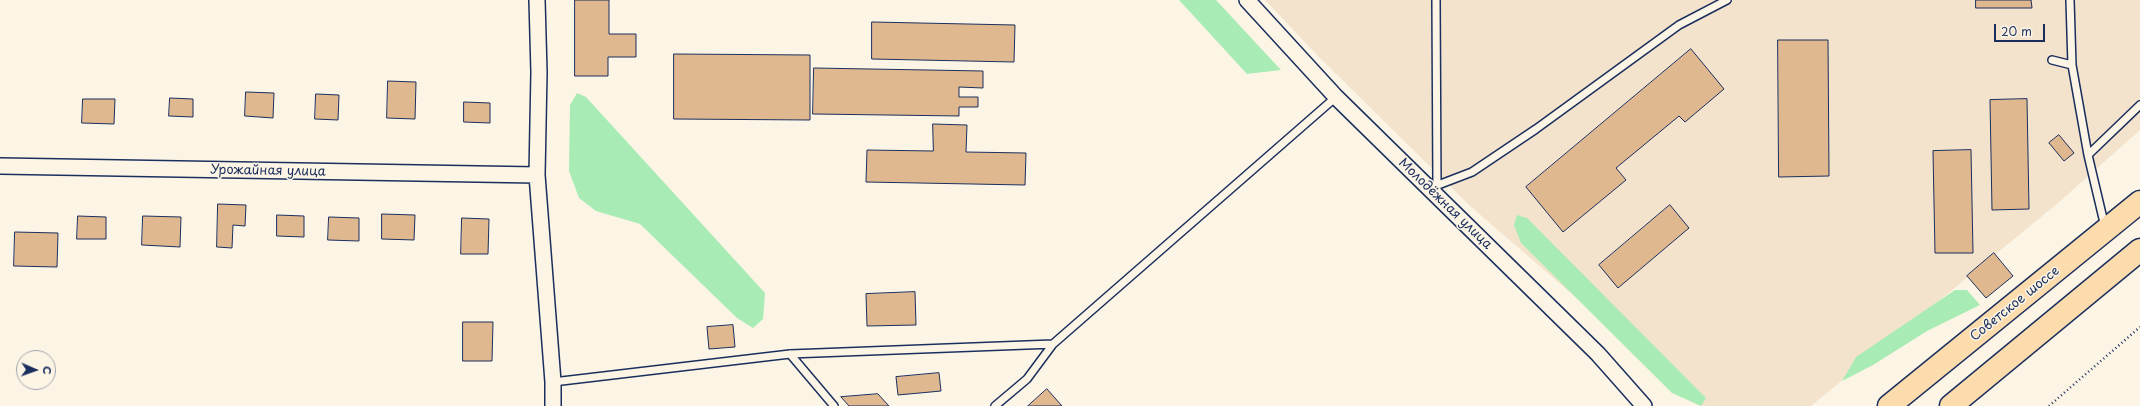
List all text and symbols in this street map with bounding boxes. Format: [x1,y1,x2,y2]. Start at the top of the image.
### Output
scale bar [1996,16,2047,42]
text: 20 m [2001,22,2032,40]
street label: Молодёжная улица [1395,155,1495,253]
street label: Урожайная улица [210,162,326,180]
street label: Советское шоссе [1967,263,2063,345]
north arrow [16,350,56,390]
text: С [39,366,56,375]

